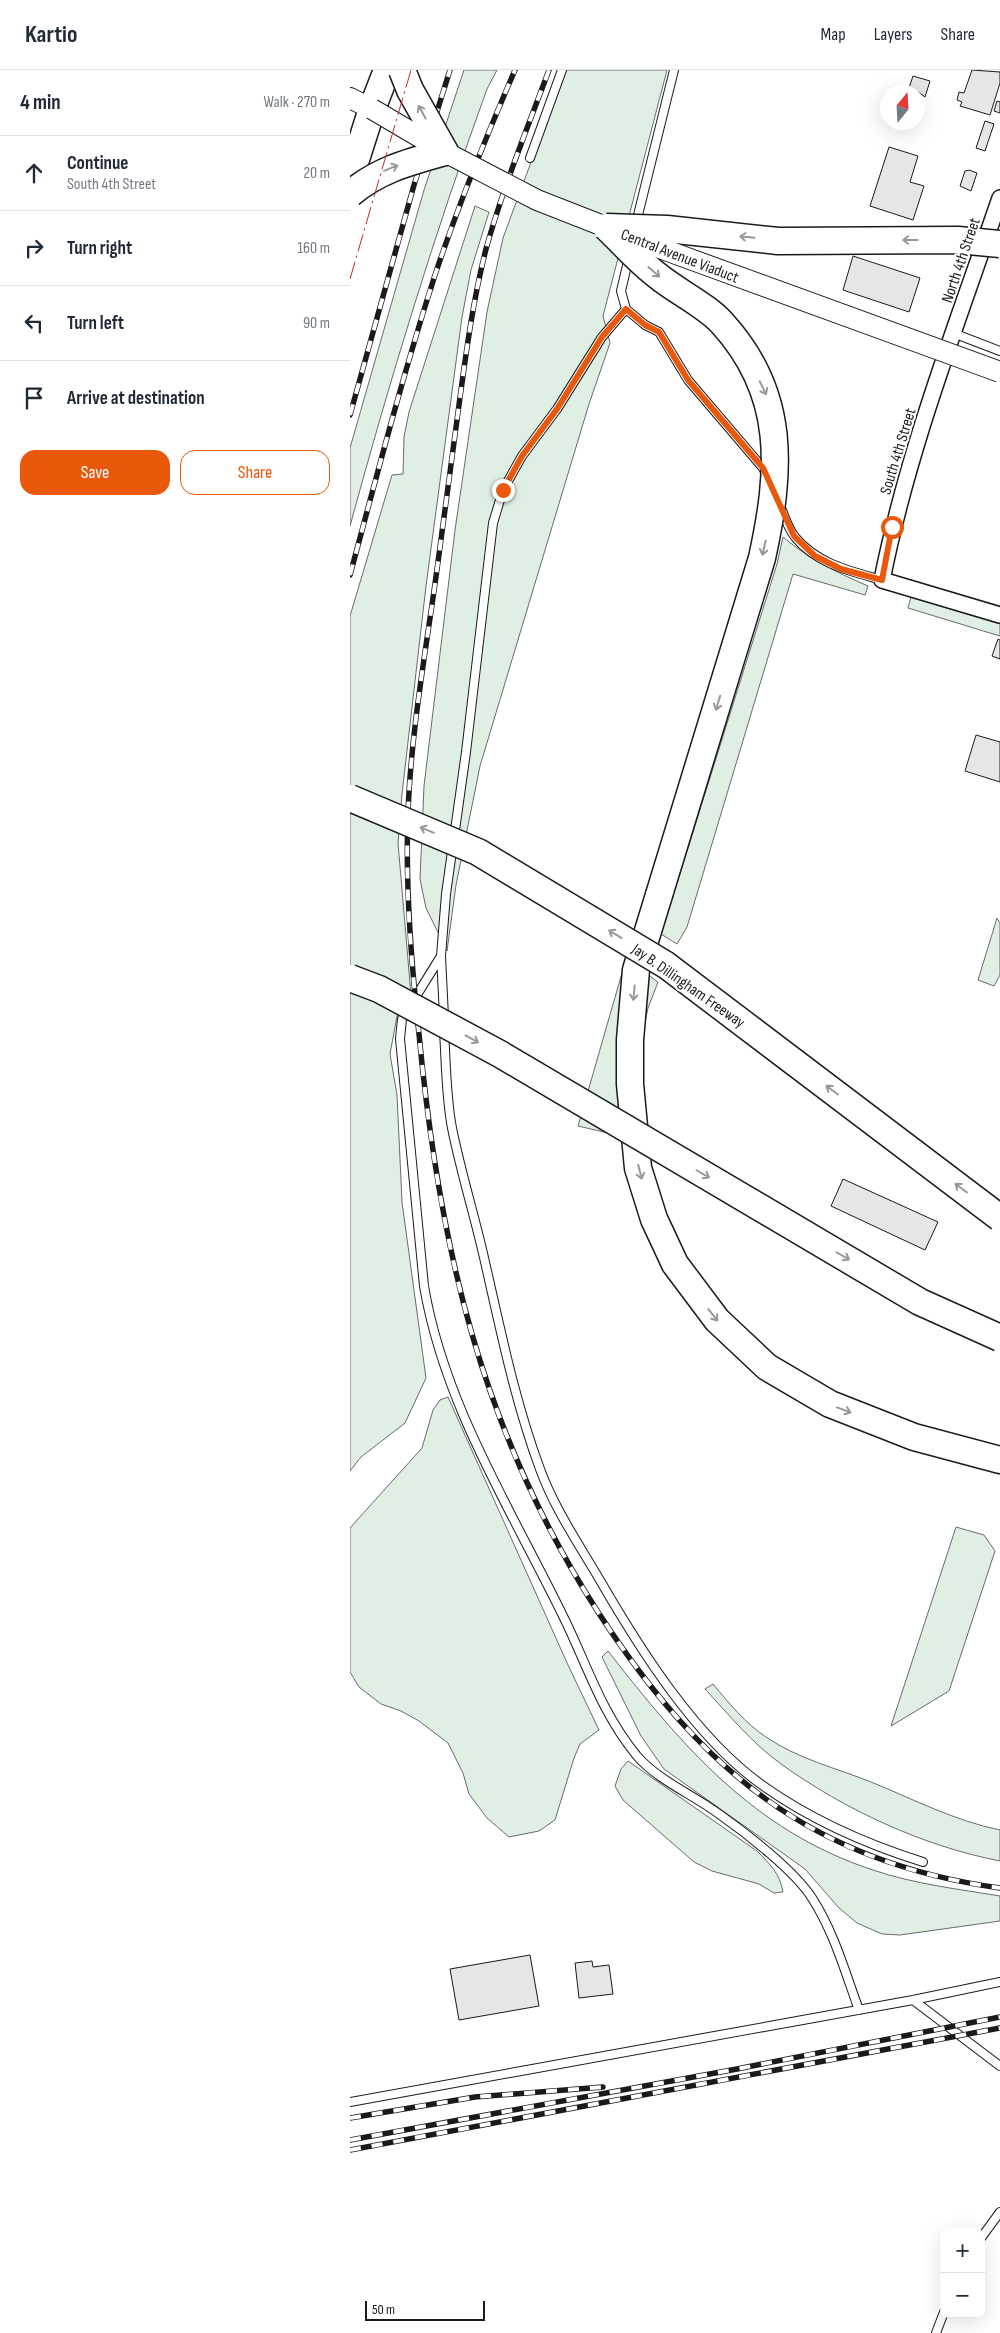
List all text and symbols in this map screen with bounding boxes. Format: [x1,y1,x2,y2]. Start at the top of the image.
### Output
text: Kartio [25,20,77,49]
text: Map [821,24,846,45]
text: Layers [874,24,913,45]
text: Share [941,24,975,45]
north arrow [880,85,925,130]
text: 4 min [20,90,61,115]
text: Walk · 270 m [264,93,330,112]
one-way arrow [416,105,426,119]
text: Continue [67,152,128,175]
icon: ahead [20,159,48,187]
one-way arrow [383,163,398,173]
text: 20 m [303,164,330,183]
text: South 4th Street [67,175,156,194]
street label: North 4th Street [938,215,985,305]
street label: Central Avenue Viaduct [618,225,741,288]
one-way arrow [740,232,756,242]
icon: right [20,234,48,262]
one-way arrow [902,235,918,245]
text: Turn right [67,237,132,260]
text: 160 m [297,239,330,258]
one-way arrow [647,267,660,278]
icon: left [20,309,48,337]
text: Turn left [67,312,124,335]
text: 90 m [303,314,330,333]
one-way arrow [759,380,768,395]
icon: arrive [20,384,48,412]
text: Arrive at destination [67,387,205,410]
street label: South 4th Street [876,406,921,497]
button: Save [20,450,170,495]
button: Share [180,450,330,495]
route end [492,479,515,502]
route start [881,516,904,539]
one-way arrow [759,539,768,555]
one-way arrow [712,695,722,711]
one-way arrow [420,825,435,834]
one-way arrow [608,929,622,939]
street label: Jay B. Dillingham Freeway [627,939,748,1032]
one-way arrow [629,985,639,1001]
one-way arrow [464,1035,479,1044]
one-way arrow [825,1085,839,1095]
one-way arrow [636,1164,645,1180]
one-way arrow [695,1169,710,1179]
one-way arrow [955,1183,968,1194]
one-way arrow [835,1252,850,1261]
one-way arrow [708,1309,719,1322]
one-way arrow [836,1406,851,1415]
map controls [940,2228,985,2318]
button: + [940,2228,985,2273]
button: − [940,2273,985,2318]
scale bar [365,2298,485,2321]
text: 50 m [372,2301,395,2318]

